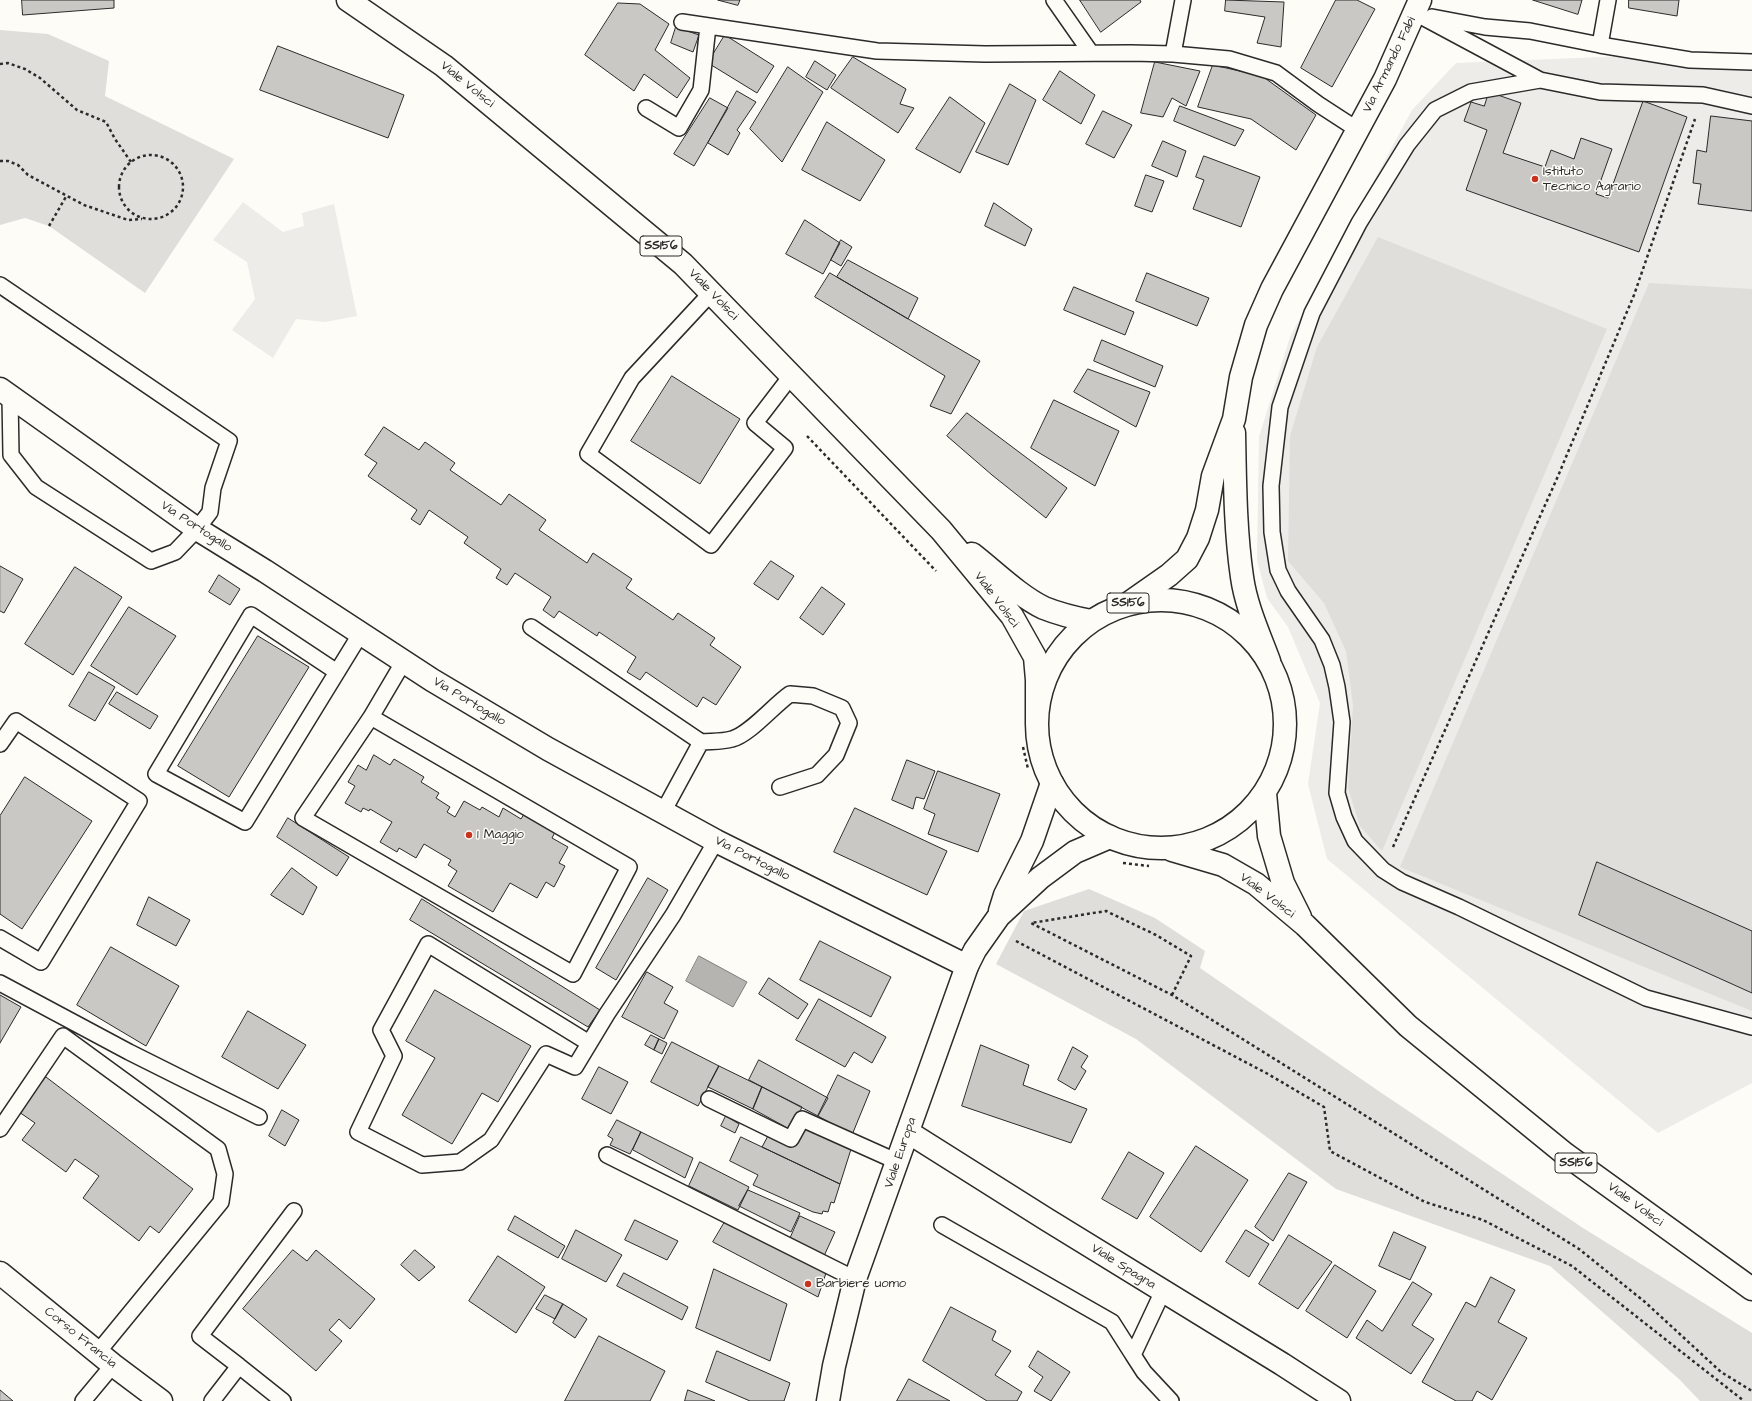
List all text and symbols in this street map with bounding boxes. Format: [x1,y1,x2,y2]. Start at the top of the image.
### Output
street label: Via Armando Fabi [1360,15,1420,115]
street label: Viale Volsci [437,58,497,112]
place label: Istituto Tecnico Agrario [1543,164,1641,195]
marker: Istituto Tecnico Agrario [1530,174,1540,184]
road number: SS156 [640,236,682,256]
street label: Viale Volsci [685,266,741,324]
street label: Via Portogallo [157,498,235,556]
street label: Viale Volsci [970,569,1022,631]
road number: SS156 [1107,593,1149,613]
street label: Via Portogallo [430,674,508,730]
place label: 1 Maggio [477,827,524,843]
marker: 1 Maggio [464,830,474,840]
street label: Via Portogallo [712,833,792,885]
street label: Viale Volsci [1236,870,1298,922]
street label: Viale Europa [882,1116,920,1190]
road number: SS156 [1555,1153,1597,1173]
street label: Viale Volsci [1604,1180,1666,1230]
street label: Viale Spagna [1088,1241,1158,1293]
place label: Barbiere uomo [816,1276,906,1292]
marker: Barbiere uomo [803,1279,813,1289]
street label: Corso Francia [41,1304,119,1372]

